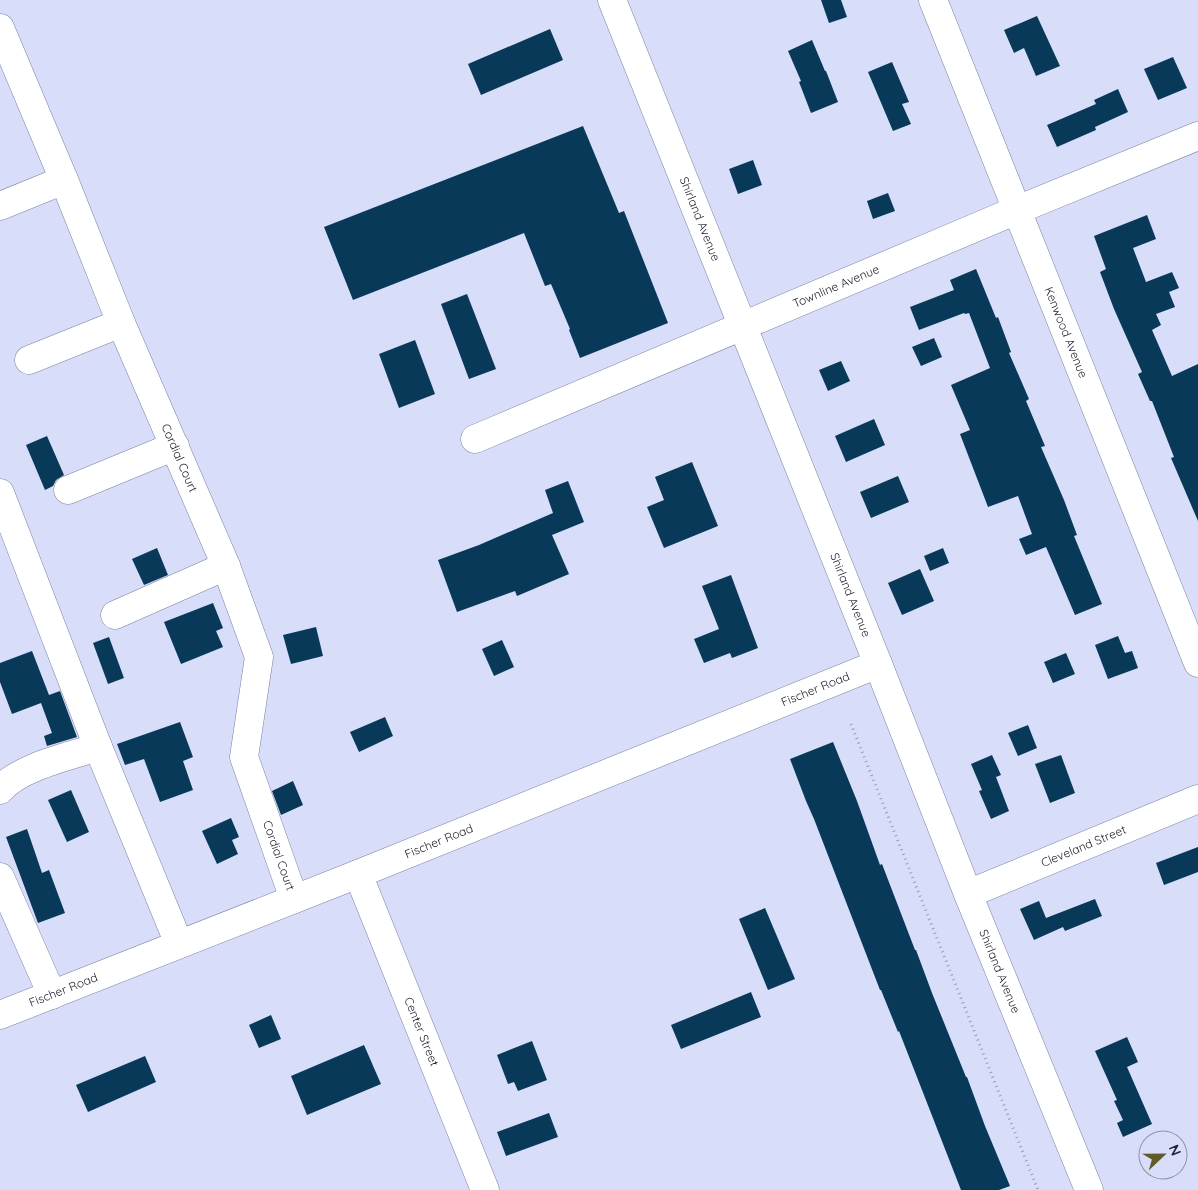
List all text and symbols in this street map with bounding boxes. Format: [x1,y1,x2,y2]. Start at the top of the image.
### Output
street label: Shirland Avenue [677,175,724,263]
street label: Townline Avenue [790,261,882,311]
street label: Kenwood Avenue [1041,285,1091,380]
street label: Cordial Court [158,421,201,494]
street label: Shirland Avenue [827,551,874,639]
street label: Fischer Road [779,668,852,709]
street label: Cordial Court [260,818,298,892]
street label: Fischer Road [402,820,475,861]
street label: Cleveland Street [1039,822,1128,870]
street label: Shirland Avenue [976,927,1024,1016]
street label: Fischer Road [27,969,100,1010]
street label: Center Street [401,995,442,1068]
north arrow [1138,1130,1188,1180]
text: N [1165,1142,1185,1158]

